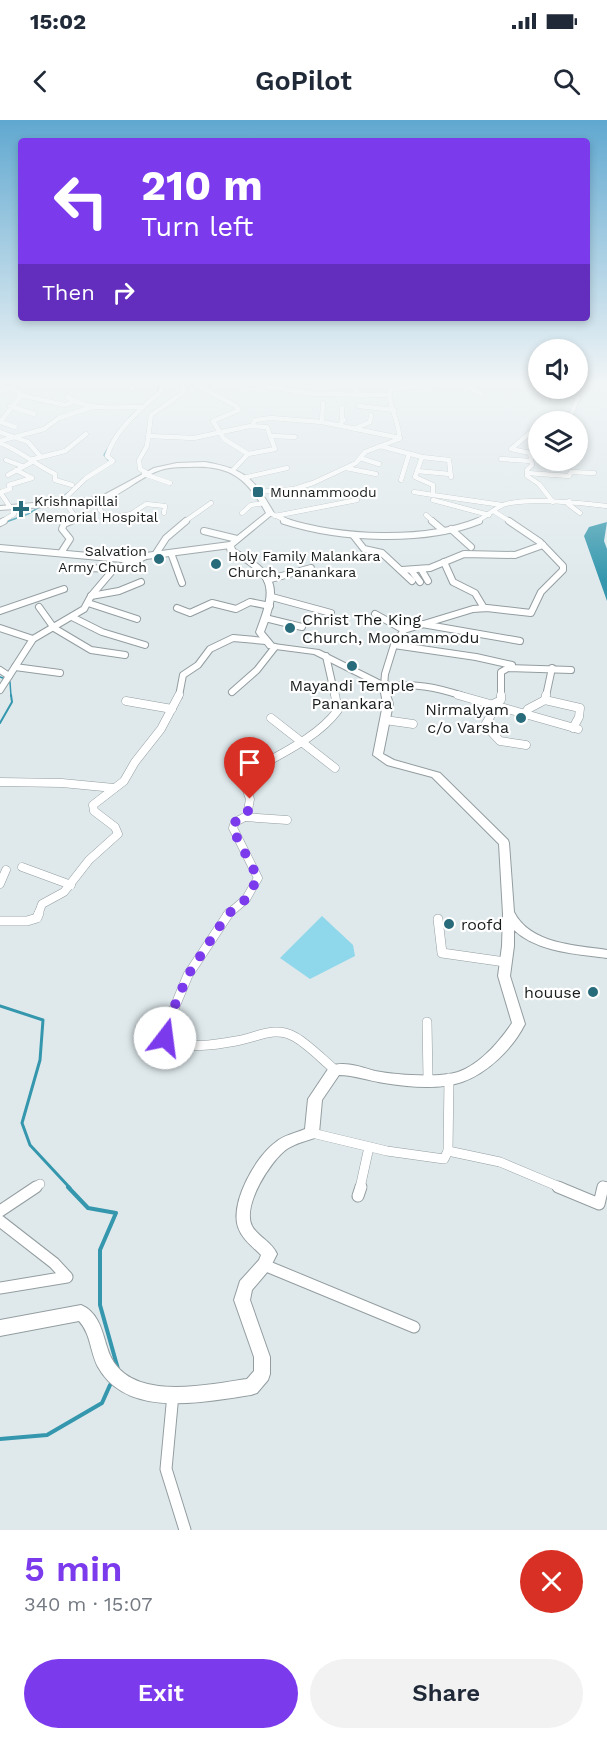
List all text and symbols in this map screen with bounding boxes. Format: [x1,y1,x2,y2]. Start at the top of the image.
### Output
text: 15:02 [30,9,86,34]
icon: back [24,65,57,98]
text: GoPilot [255,65,352,97]
icon: search [550,65,583,98]
text: 210 m [141,161,263,210]
icon: left [42,162,120,240]
text: Turn left [141,211,253,243]
icon: right [107,276,140,309]
text: Then [42,280,95,305]
map controls [528,339,588,471]
button: sound [528,339,588,399]
button: layers [528,411,588,471]
place label: Munnammoodu [270,484,377,500]
marker: Munnammoodu [251,485,265,499]
place label: Krishnapillai Memorial Hospital [34,493,159,525]
marker: Krishnapillai Memorial Hospital [12,500,30,518]
place label: Salvation Army Church [58,543,147,575]
place label: Holy Family Malankara Church, Panankara [228,548,380,580]
marker: Salvation Army Church [152,552,166,566]
marker: Holy Family Malankara Church, Panankara [209,557,223,571]
place label: Christ The King Church, Moonammodu [302,610,479,647]
marker: Christ The King Church, Moonammodu [283,621,297,635]
marker: Mayandi Temple Panankara [345,659,359,673]
place label: Mayandi Temple Panankara [289,676,415,713]
place label: Nirmalyam c/o Varsha [425,700,509,737]
marker: Nirmalyam c/o Varsha [514,711,528,725]
pin [224,737,275,799]
icon: arrive [233,746,266,779]
place label: roofd [461,915,502,934]
marker: roofd [442,917,456,931]
place label: houuse [524,983,581,1002]
marker: houuse [586,985,600,999]
position arrow [133,1006,197,1070]
text: 5 min [24,1548,122,1590]
button: close [520,1550,583,1613]
text: 340 m · 15:07 [24,1592,153,1616]
button: Exit [24,1659,298,1728]
button: Share [310,1659,583,1728]

